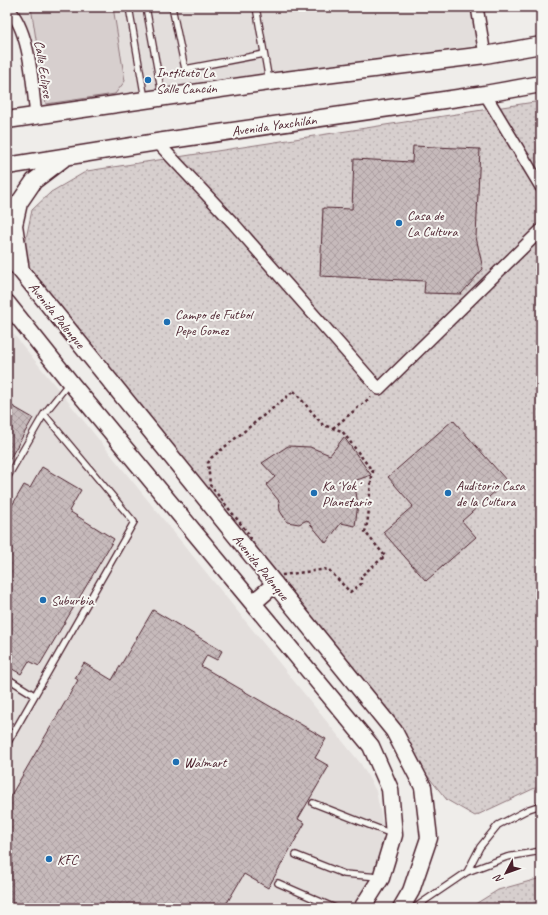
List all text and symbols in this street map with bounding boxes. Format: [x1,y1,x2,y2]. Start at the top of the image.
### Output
street label: Calle Eclipse [31,39,57,100]
place label: Instituto La Salle Cancún [156,64,217,97]
marker: Instituto La Salle Cancún [143,75,153,85]
street label: Avenida Yaxchilán [231,111,318,140]
place label: Casa de La Cultura [407,207,459,240]
marker: Casa de La Cultura [394,218,404,228]
street label: Avenida Palenque [25,279,89,353]
place label: Campo de Futbol Pepe Gomez [175,306,255,339]
marker: Campo de Futbol Pepe Gomez [162,317,172,327]
place label: Ka´Yok´ Planetario [322,477,373,510]
place label: Auditorio Casa de la Cultura [456,477,526,510]
marker: Ka´Yok´ Planetario [309,488,319,498]
marker: Auditorio Casa de la Cultura [443,488,453,498]
street label: Avenida Palenque [229,531,293,605]
place label: Suburbia [51,592,95,609]
marker: Suburbia [38,595,48,605]
place label: Walmart [184,754,228,771]
marker: Walmart [171,757,181,767]
place label: KFC [57,851,80,868]
north arrow [486,853,526,893]
marker: KFC [44,854,54,864]
text: N [490,871,506,887]

